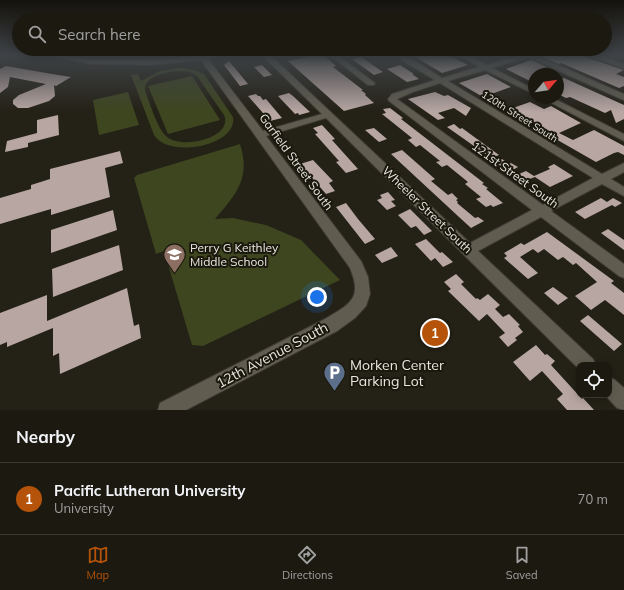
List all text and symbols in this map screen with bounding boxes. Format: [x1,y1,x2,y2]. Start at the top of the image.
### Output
search box [12,12,612,56]
icon: search [26,23,48,45]
text: Search here [58,25,140,44]
north arrow [528,68,564,104]
street label: 120th Street South [479,88,560,145]
street label: Garfield Street South [256,110,337,213]
street label: 121st Street South [469,138,562,211]
street label: Wheeler Street South [379,163,475,256]
place label: Perry G Keithley Middle School [190,240,279,269]
school or university icon: Perry G Keithley Middle School [162,242,188,275]
your location [307,287,327,307]
street label: 12th Avenue South [213,318,331,392]
pin: 1 [422,318,448,348]
place label: Morken Center Parking Lot [350,356,445,390]
parking icon: Morken Center Parking Lot [322,360,348,393]
map controls [576,362,612,398]
button: locate [576,362,612,398]
text: Nearby [16,426,75,447]
text: Pacific Lutheran University [54,481,245,500]
text: 1 [25,491,33,507]
text: 70 m [578,491,608,507]
text: University [54,500,114,516]
tab: Map [86,544,109,582]
tab: Directions [282,544,333,582]
tab: Saved [506,544,538,582]

